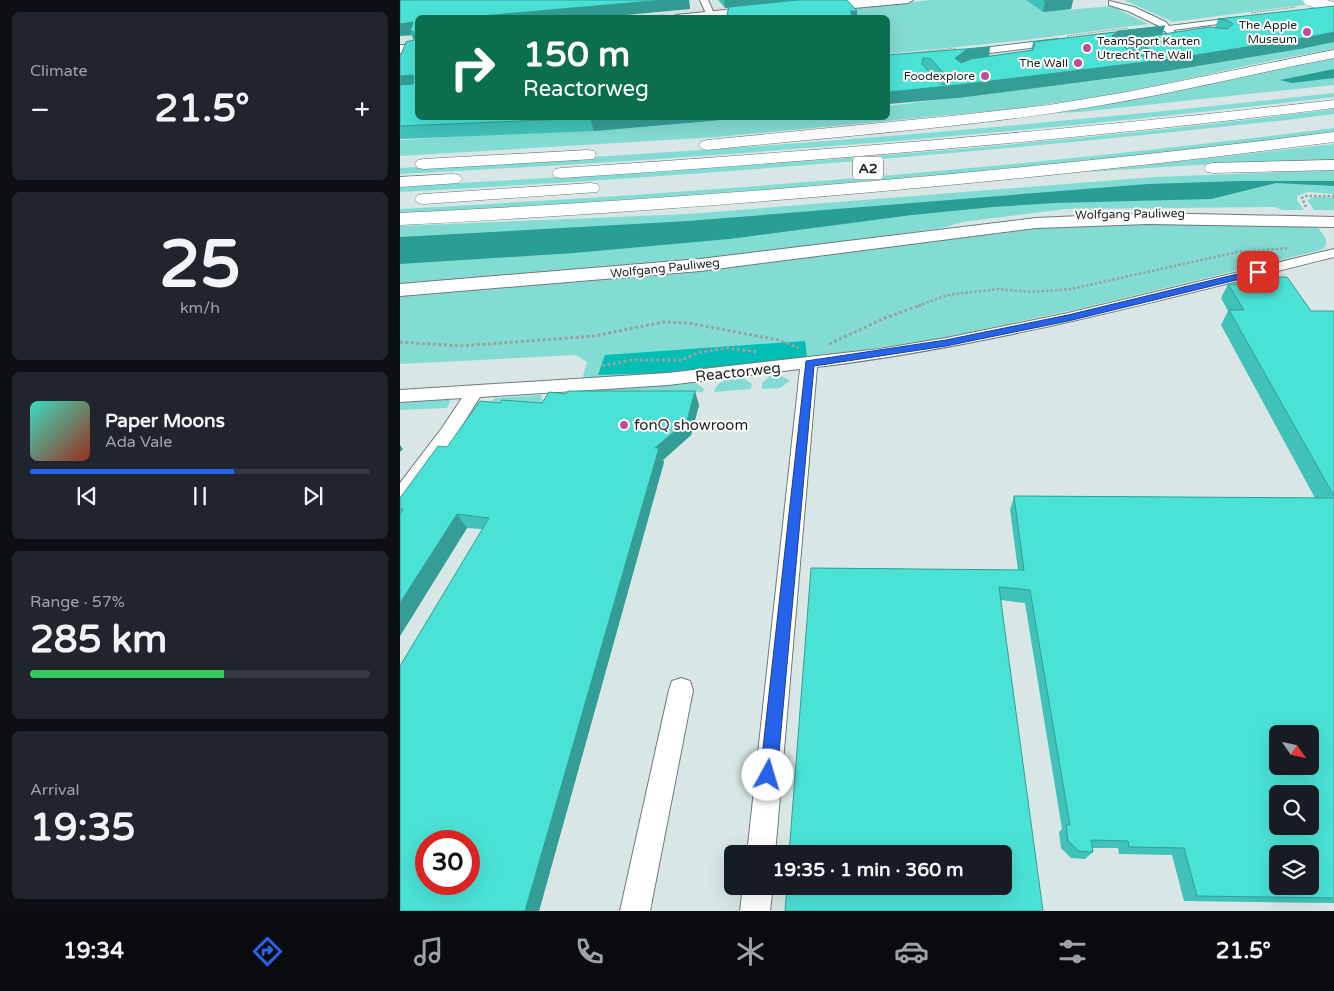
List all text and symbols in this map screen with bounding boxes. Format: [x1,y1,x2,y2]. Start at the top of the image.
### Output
place label: The Apple Museum [1239,18,1297,46]
marker: The Apple Museum [1301,26,1313,38]
text: 150 m [523,34,630,76]
place label: TeamSport Karten Utrecht The Wall [1097,34,1200,62]
icon: right [440,35,505,100]
marker: TeamSport Karten Utrecht The Wall [1081,42,1093,54]
place label: The Wall [1019,56,1068,70]
marker: The Wall [1072,57,1084,69]
text: Climate [30,61,88,81]
place label: Foodexplore [904,69,975,83]
marker: Foodexplore [979,70,991,82]
text: Reactorweg [523,76,649,102]
text: 21.5° [155,86,250,132]
text: − [30,93,50,127]
text: + [354,93,370,127]
road number: A2 [853,156,883,180]
street label: Wolfgang Pauliweg [1075,206,1185,222]
text: 25 [159,226,241,305]
pin [1237,251,1279,293]
street label: Wolfgang Pauliweg [610,255,720,281]
icon: arrive [1244,258,1272,286]
text: km/h [180,298,220,318]
street label: Reactorweg [694,359,782,385]
text: Paper Moons [105,410,225,432]
place label: fonQ showroom [634,416,748,434]
marker: fonQ showroom [618,419,630,431]
text: Ada Vale [105,432,172,452]
icon: previous [73,482,101,510]
icon: pause [186,482,214,510]
icon: next [299,482,327,510]
text: Range · 57% [30,592,125,612]
text: 285 km [30,617,167,663]
north arrow [1269,725,1319,775]
map controls [1269,725,1319,895]
position arrow [741,748,793,800]
text: Arrival [30,780,79,800]
button: search [1269,785,1319,835]
text: 19:35 [30,805,135,851]
speed limit sign: 30 [415,830,480,895]
button: layers [1269,845,1319,895]
text: 19:35 · 1 min · 360 m [772,859,964,881]
icon: directions [250,934,285,969]
icon: music [411,934,446,969]
icon: phone [572,934,607,969]
icon: climate [733,934,768,969]
icon: car [894,934,929,969]
icon: filters [1055,934,1090,969]
text: 19:34 [63,938,124,964]
text: 21.5° [1216,938,1271,964]

